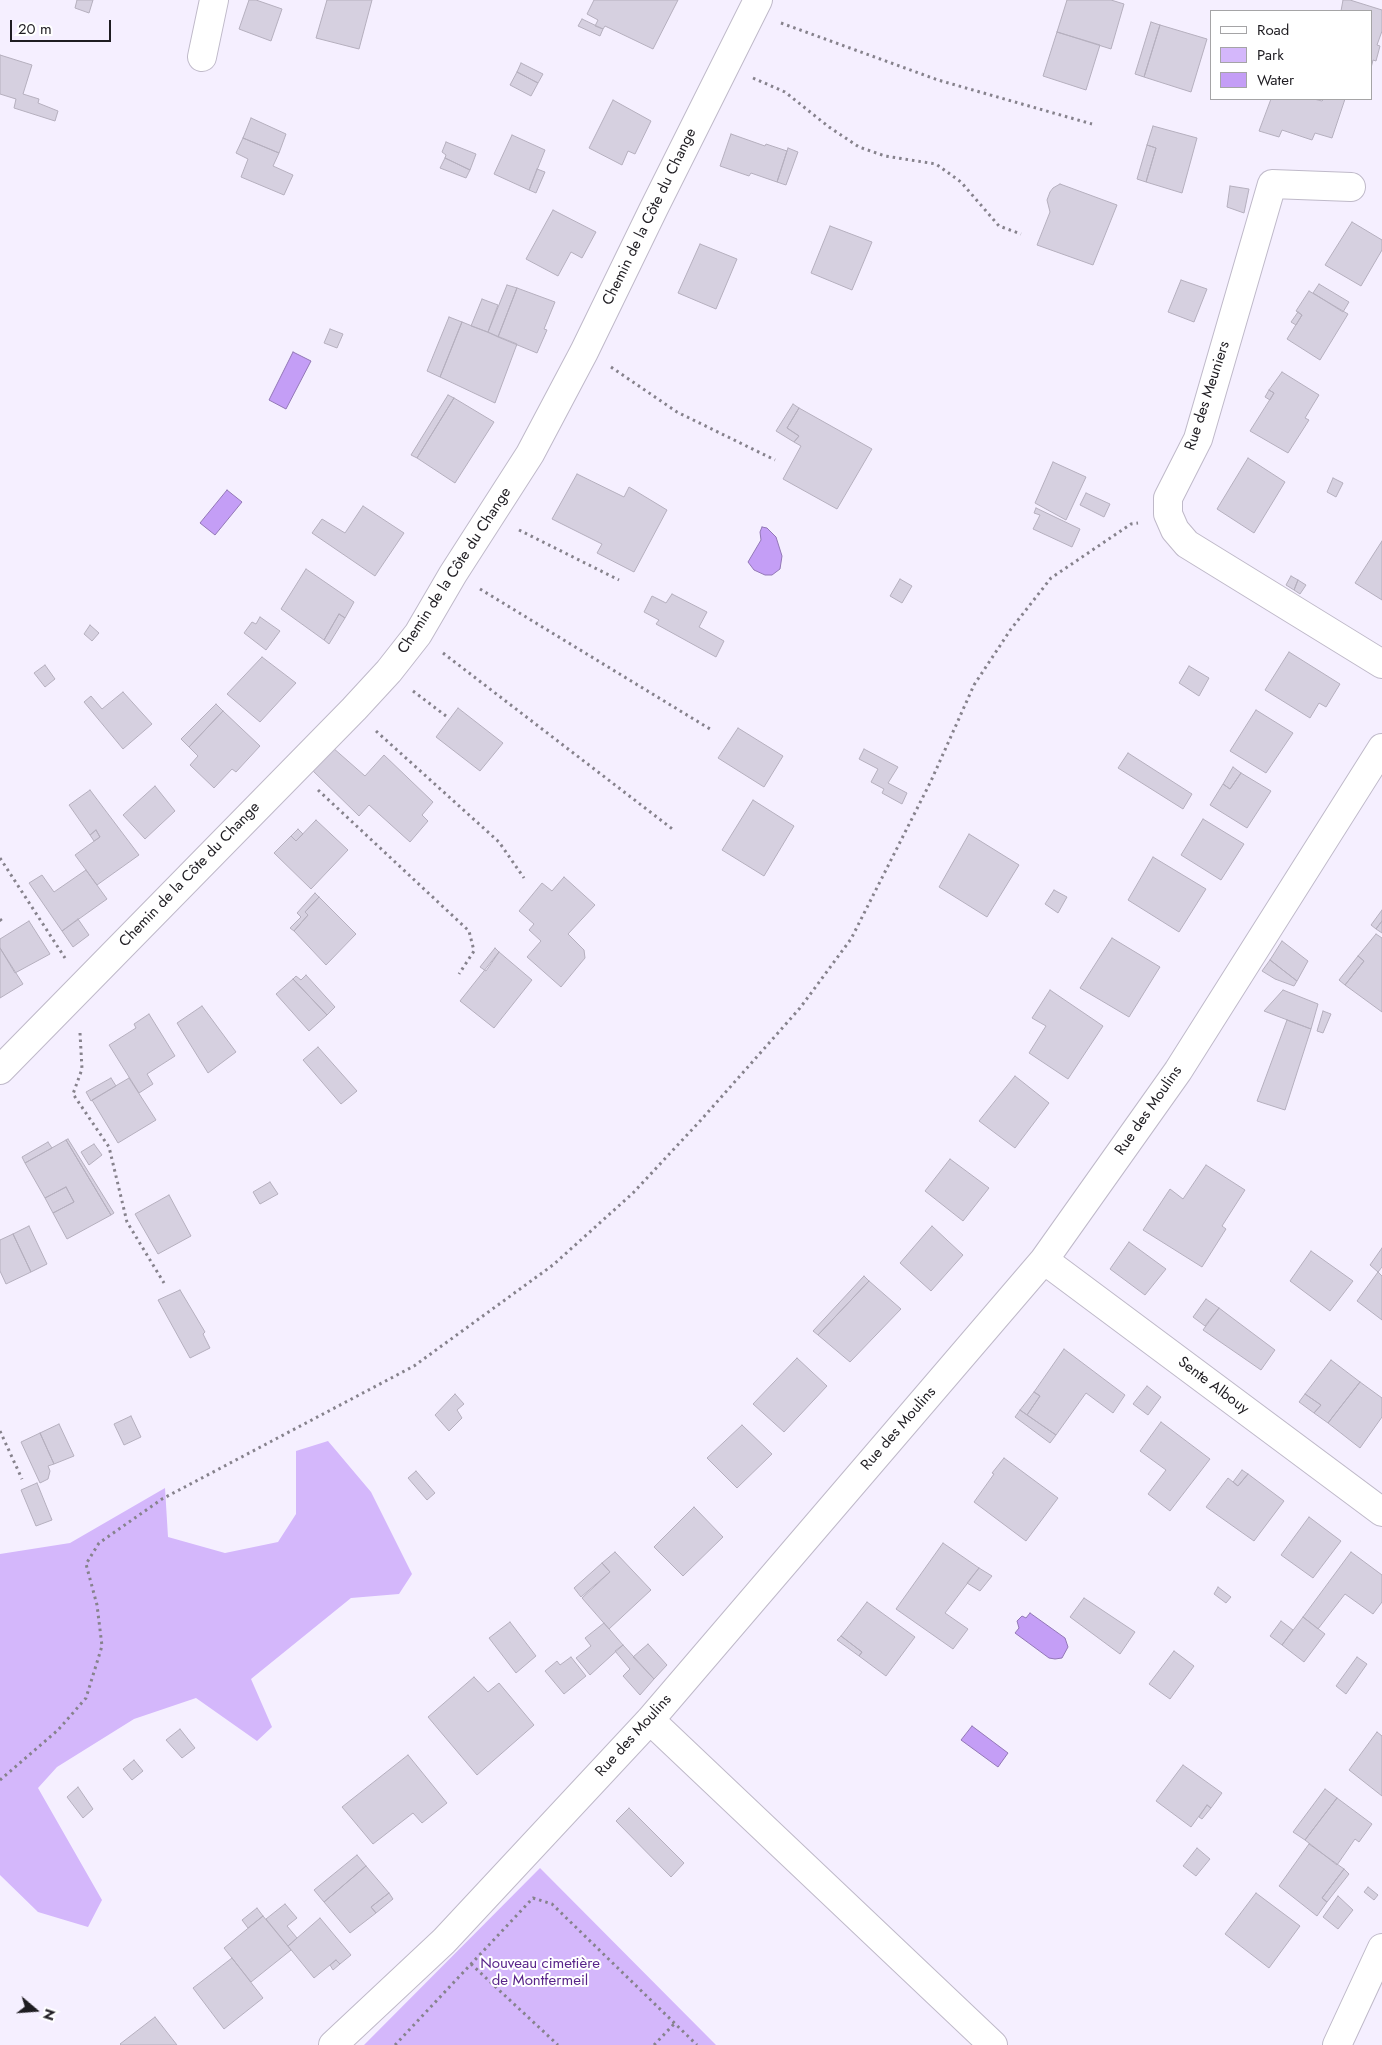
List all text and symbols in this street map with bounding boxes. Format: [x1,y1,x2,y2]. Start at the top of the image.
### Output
scale bar [12,10,114,42]
legend [1210,10,1372,100]
text: 20 m [18,18,52,40]
text: Road [1257,19,1289,41]
text: Park [1257,44,1284,66]
text: Water [1257,69,1294,91]
street label: Chemin de la Côte du Change [599,126,701,308]
street label: Rue des Meuniers [1182,339,1234,453]
street label: Chemin de la Côte du Change [394,485,516,657]
street label: Chemin de la Côte du Change [116,799,264,951]
street label: Rue des Moulins [1112,1063,1186,1159]
street label: Sente Albouy [1174,1353,1252,1419]
street label: Rue des Moulins [858,1384,940,1474]
street label: Rue des Moulins [592,1691,676,1781]
park label: Nouveau cimetière de Montfermeil [480,1955,600,1990]
north arrow [10,1985,60,2035]
text: N [38,2006,60,2023]

